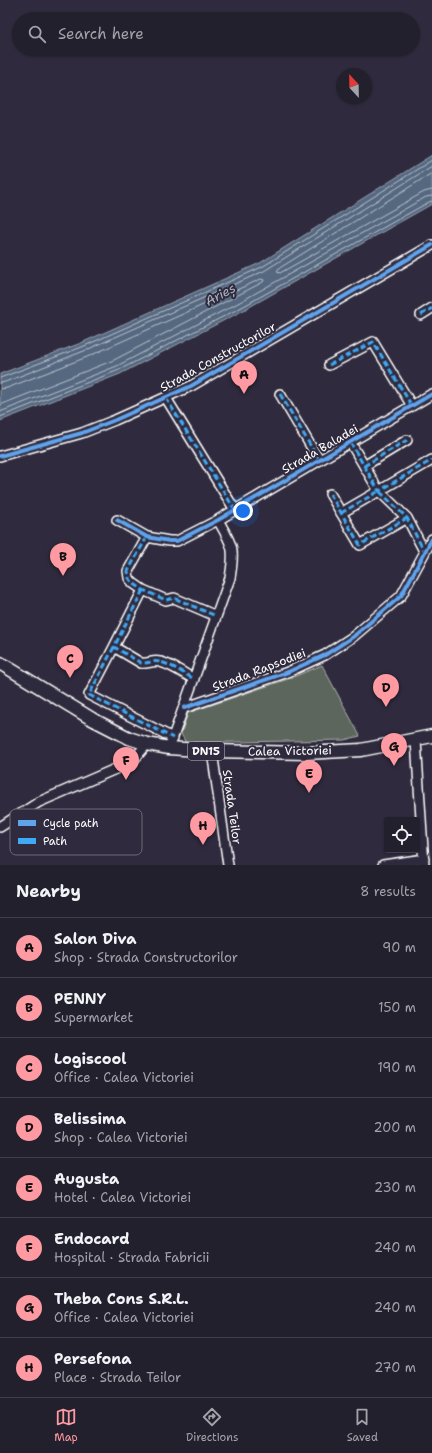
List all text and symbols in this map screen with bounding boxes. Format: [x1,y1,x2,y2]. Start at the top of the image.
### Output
search box [12,12,420,56]
icon: search [26,23,48,45]
text: Search here [58,24,144,44]
north arrow [336,68,372,104]
water label: Arieș [202,279,239,311]
street label: Strada Constructorilor [157,318,279,396]
pin: A [231,361,257,394]
street label: Strada Baladei [279,421,361,477]
your location [233,501,253,521]
pin: B [50,543,76,576]
pin: C [57,645,83,678]
street label: Strada Rapsodiei [210,645,308,695]
pin: D [373,674,399,707]
pin: G [381,733,407,766]
road number: DN15 [188,742,224,760]
street label: Calea Victoriei [248,742,332,760]
pin: F [113,747,139,780]
pin: E [296,760,322,793]
street label: Strada Teilor [219,769,245,846]
legend [10,809,142,855]
pin: H [190,812,216,845]
text: Cycle path [43,816,99,831]
map controls [384,817,420,853]
button: locate [384,817,420,853]
text: Path [43,834,67,849]
text: Nearby [16,880,81,902]
text: 8 results [360,883,416,900]
text: Salon Diva [54,929,136,949]
text: A [24,939,34,956]
text: 90 m [382,939,416,956]
text: Shop · Strada Constructorilor [54,949,238,966]
text: PENNY [54,989,106,1009]
text: B [25,999,33,1016]
text: 150 m [378,999,416,1016]
text: Supermarket [54,1009,133,1026]
text: Logiscool [54,1049,126,1069]
text: C [25,1059,33,1076]
text: 190 m [377,1059,416,1076]
text: Office · Calea Victoriei [54,1069,194,1086]
text: Belissima [54,1109,126,1129]
text: D [24,1119,34,1136]
text: 200 m [374,1119,416,1136]
text: Shop · Calea Victoriei [54,1129,188,1146]
text: Augusta [54,1169,119,1189]
text: E [25,1179,33,1196]
text: 230 m [374,1179,416,1196]
text: Hotel · Calea Victoriei [54,1189,191,1206]
text: Endocard [54,1229,130,1249]
text: F [25,1239,33,1256]
text: 240 m [374,1239,416,1256]
text: Hospital · Strada Fabricii [54,1249,210,1266]
text: Theba Cons S.R.L. [54,1289,189,1309]
text: G [24,1299,34,1316]
text: 240 m [374,1299,416,1316]
text: Office · Calea Victoriei [54,1309,194,1326]
text: Persefona [54,1349,132,1369]
text: H [24,1359,34,1376]
text: 270 m [374,1359,416,1376]
text: Place · Strada Teilor [54,1369,181,1386]
tab: Map [54,1406,78,1445]
tab: Directions [186,1406,238,1445]
tab: Saved [347,1406,378,1445]

